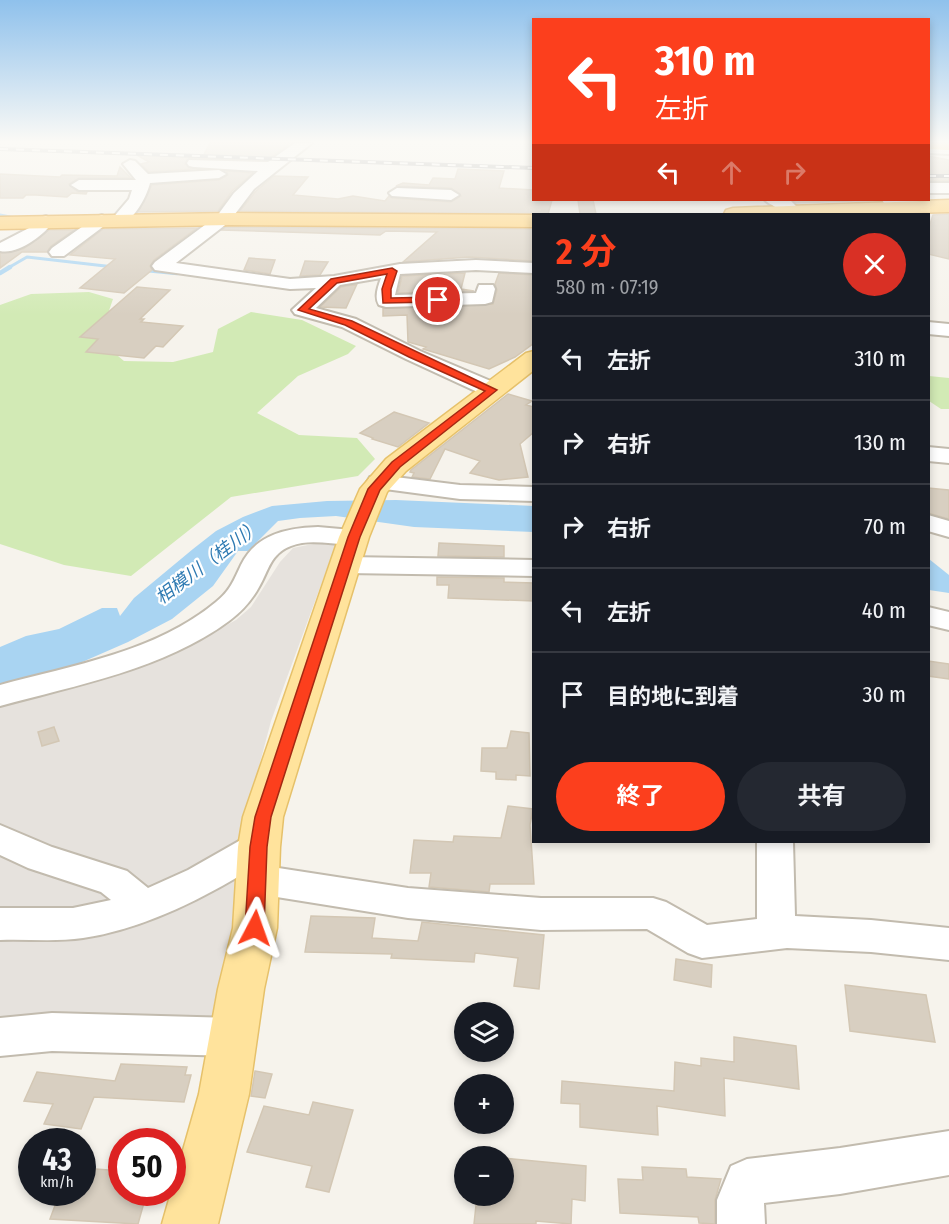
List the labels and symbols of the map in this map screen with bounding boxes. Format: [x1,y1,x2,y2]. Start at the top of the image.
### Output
pin [412,274,463,325]
water label: 相模川（桂川） [151,515,265,609]
position arrow [223,896,287,960]
speed limit sign: 50 [108,1128,186,1206]

